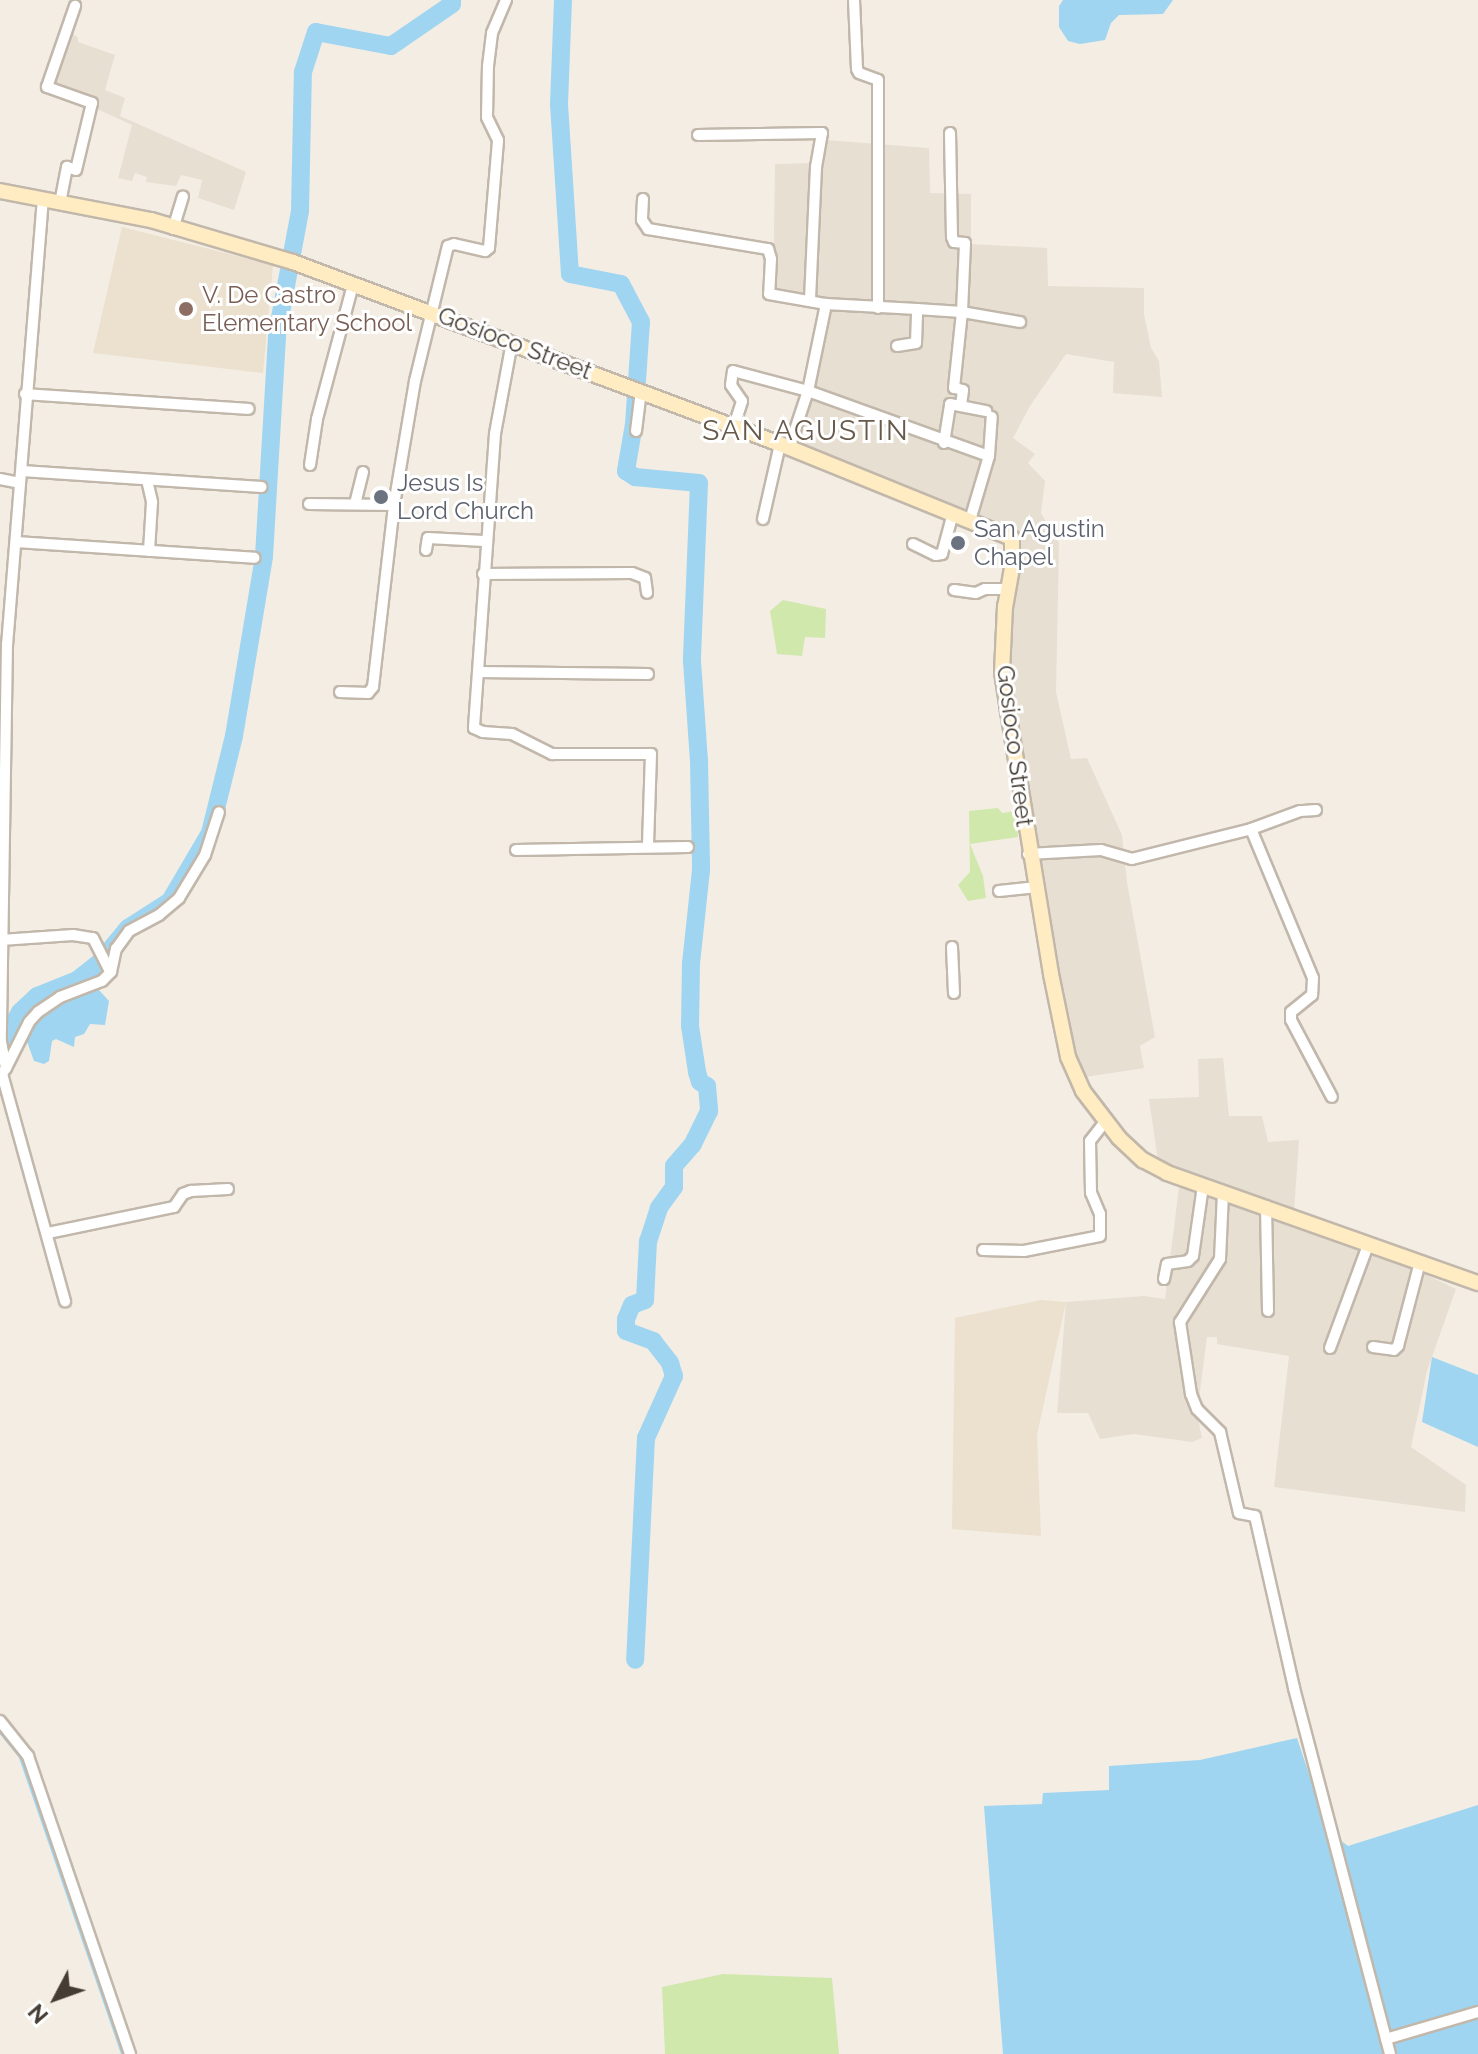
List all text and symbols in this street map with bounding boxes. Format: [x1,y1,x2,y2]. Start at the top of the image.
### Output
place label: V. De Castro Elementary School [202,281,413,337]
marker: V. De Castro Elementary School [177,300,195,318]
street label: Gosioco Street [434,300,596,386]
district label: SAN AGUSTIN [702,414,910,448]
place label: Jesus Is Lord Church [397,469,534,525]
marker: Jesus Is Lord Church [372,488,390,506]
place label: San Agustin Chapel [974,515,1106,571]
marker: San Agustin Chapel [949,534,967,552]
street label: Gosioco Street [991,664,1039,828]
north arrow [16,1958,96,2038]
text: N [23,1999,53,2029]

